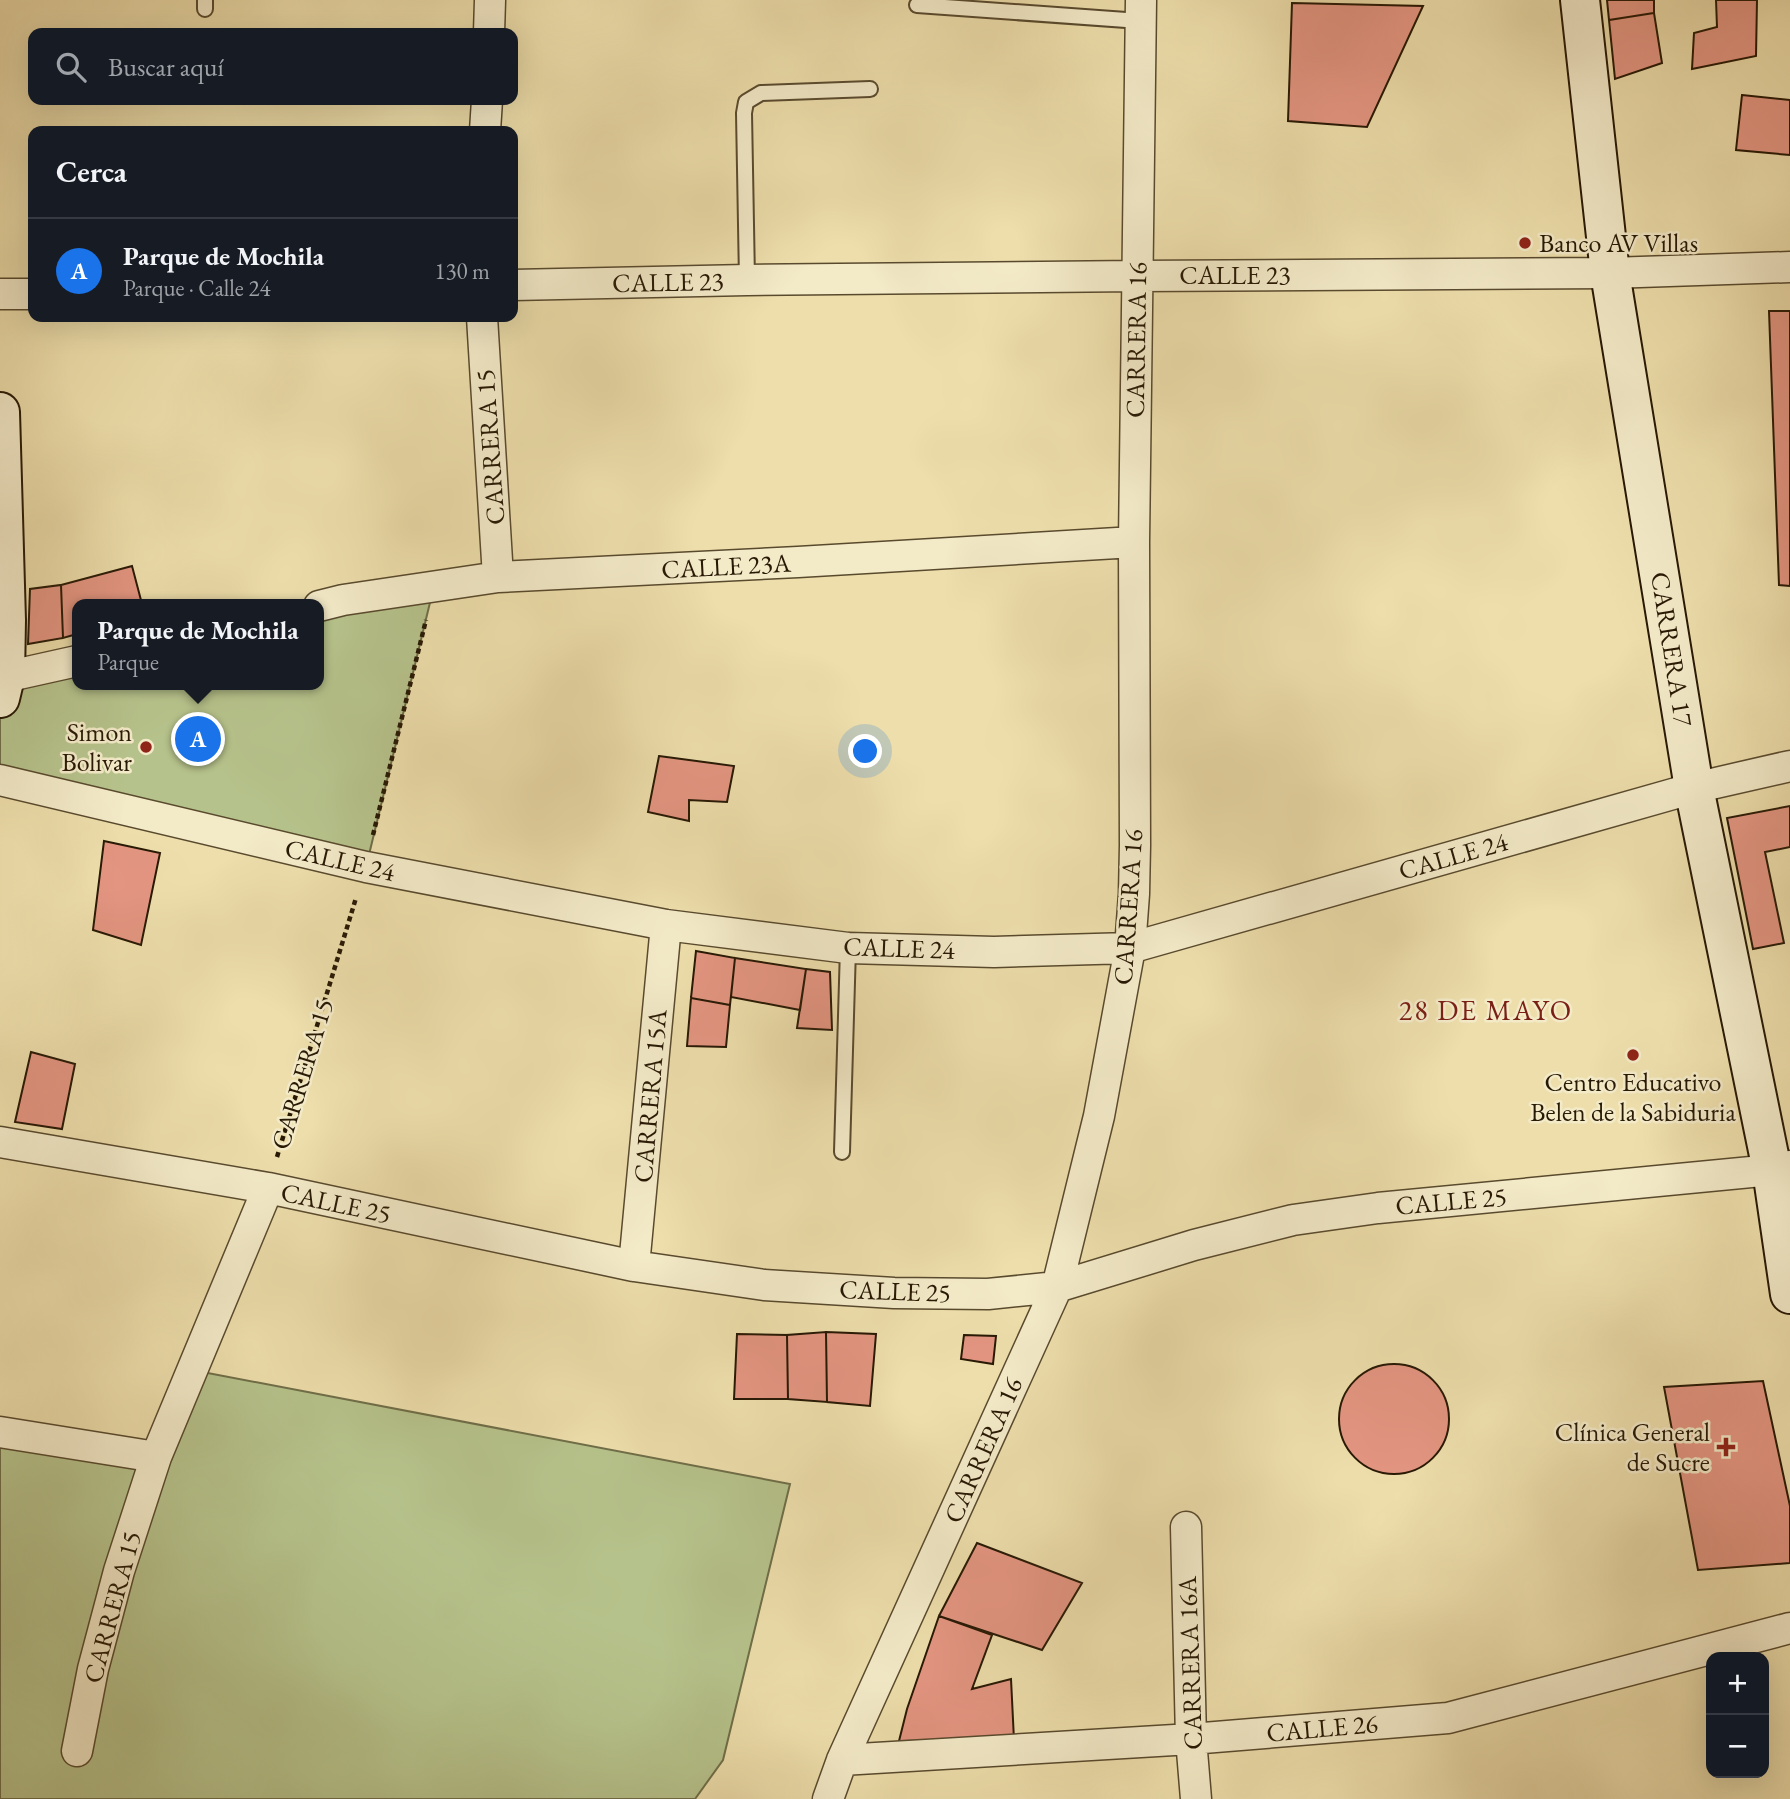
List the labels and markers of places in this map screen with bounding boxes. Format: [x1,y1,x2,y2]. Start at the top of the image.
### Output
place label: Banco AV Villas [1539,226,1698,260]
marker: Banco AV Villas [1517,235,1533,251]
pin: A [175,713,221,765]
place label: Simon Bolivar [62,715,132,779]
marker: Simon Bolivar [138,739,154,755]
marker: Centro Educativo Belen de la Sabiduria [1625,1047,1641,1063]
place label: Centro Educativo Belen de la Sabiduria [1530,1065,1736,1129]
place label: Clínica General de Sucre [1555,1415,1710,1479]
marker: Clínica General de Sucre [1716,1437,1736,1457]

